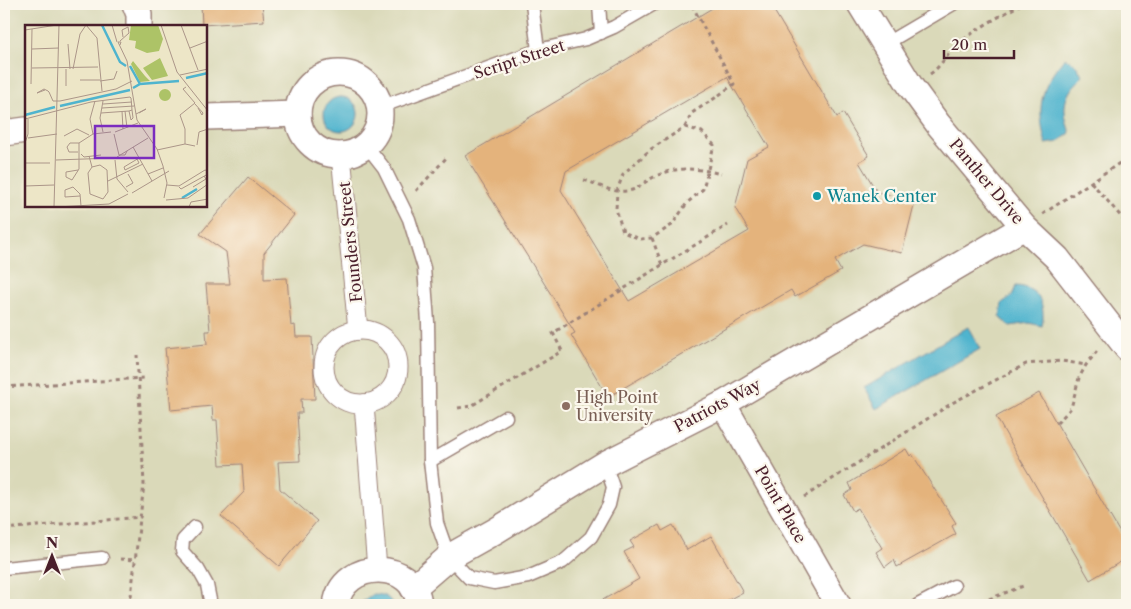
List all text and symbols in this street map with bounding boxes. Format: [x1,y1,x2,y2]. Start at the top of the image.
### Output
inset map [25,25,208,208]
scale bar [944,28,1014,60]
street label: Script Street [471,35,567,83]
text: 20 m [951,35,987,54]
street label: Panther Drive [945,134,1029,228]
street label: Founders Street [334,180,366,303]
place label: Wanek Center [826,186,937,206]
marker: Wanek Center [811,190,823,202]
street label: Patriots Way [670,373,765,436]
place label: High Point University [576,387,658,425]
marker: High Point University [560,400,572,412]
street label: Point Place [751,462,811,546]
north arrow [28,532,78,582]
text: N [46,534,58,552]

